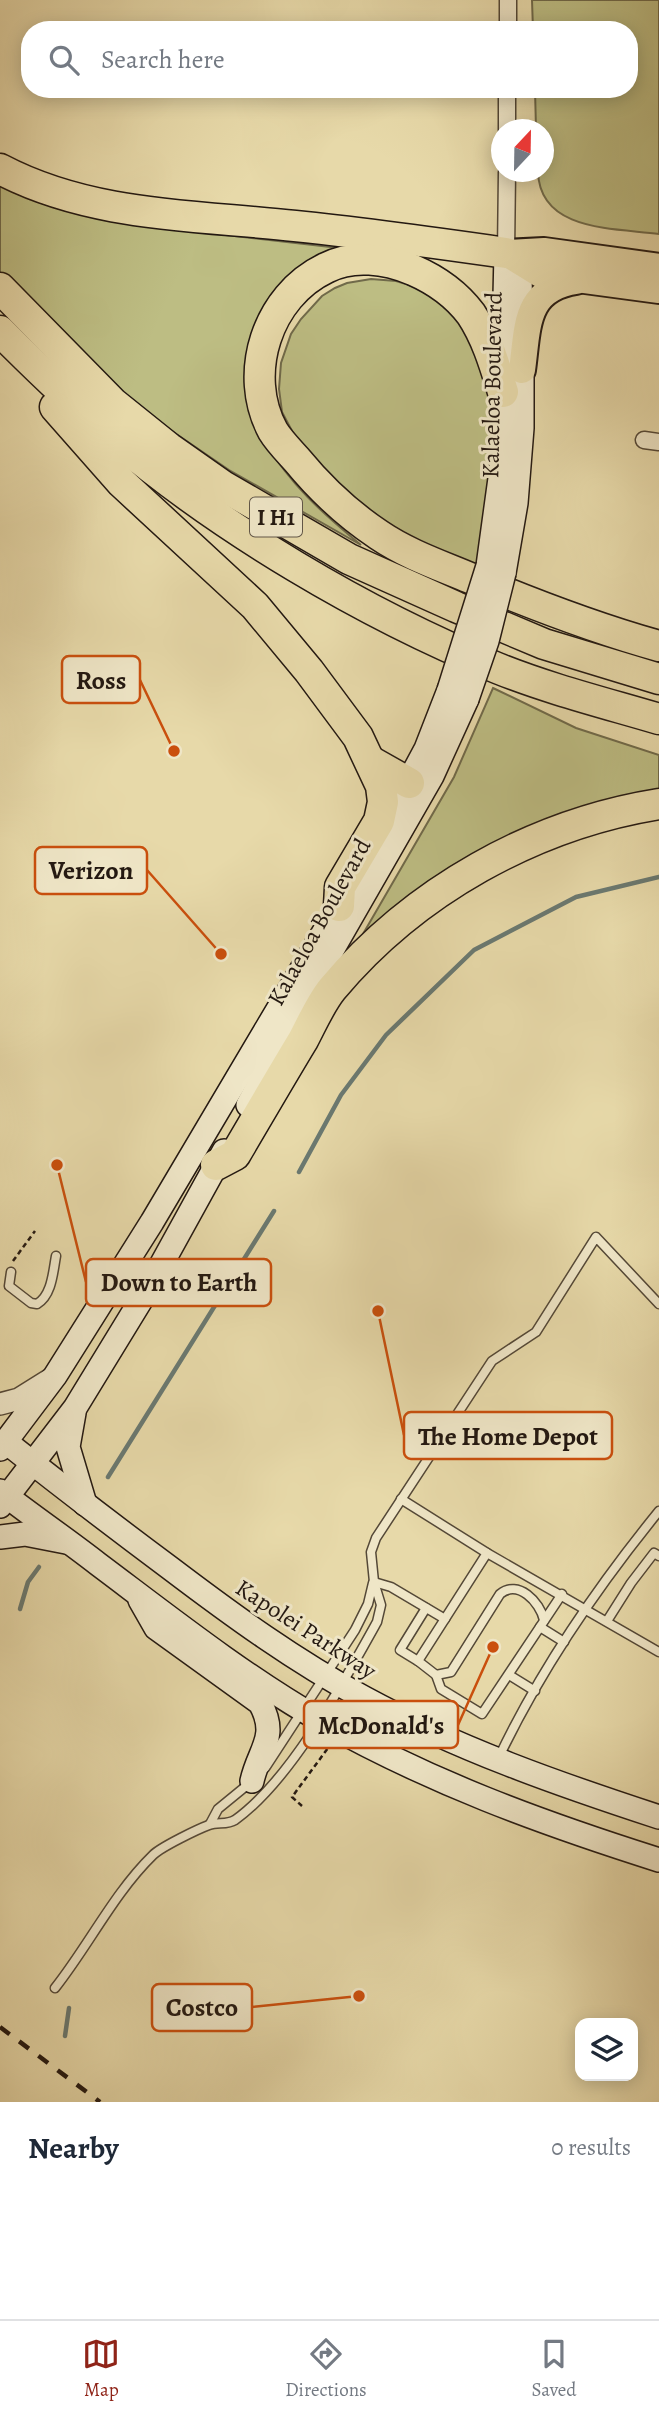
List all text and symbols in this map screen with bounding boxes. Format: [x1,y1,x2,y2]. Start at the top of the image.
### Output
search box [21,21,638,98]
icon: search [45,41,83,79]
text: Search here [101,42,225,77]
north arrow [491,119,554,182]
street label: Kalaeloa Boulevard [474,291,510,479]
road number: I H1 [250,498,302,537]
callout: Ross [62,656,140,703]
text: Ross [76,663,126,698]
street label: Kalaeloa Boulevard [260,833,378,1011]
callout: Verizon [35,847,147,894]
text: Verizon [48,853,134,888]
callout: Down to Earth [86,1259,271,1306]
text: Down to Earth [101,1265,257,1300]
callout: The Home Depot [404,1412,612,1459]
text: The Home Depot [418,1419,598,1454]
street label: Kapolei Parkway [229,1572,383,1687]
callout: McDonald's [304,1701,458,1748]
text: McDonald's [318,1708,444,1743]
callout: Costco [152,1984,252,2031]
text: Costco [166,1990,238,2025]
map controls [575,2018,638,2081]
button: layers [575,2018,638,2081]
text: Nearby [28,2128,119,2168]
text: 0 results [551,2132,631,2163]
tab: Map [82,2335,120,2403]
tab: Directions [285,2335,367,2403]
tab: Saved [532,2335,577,2403]

